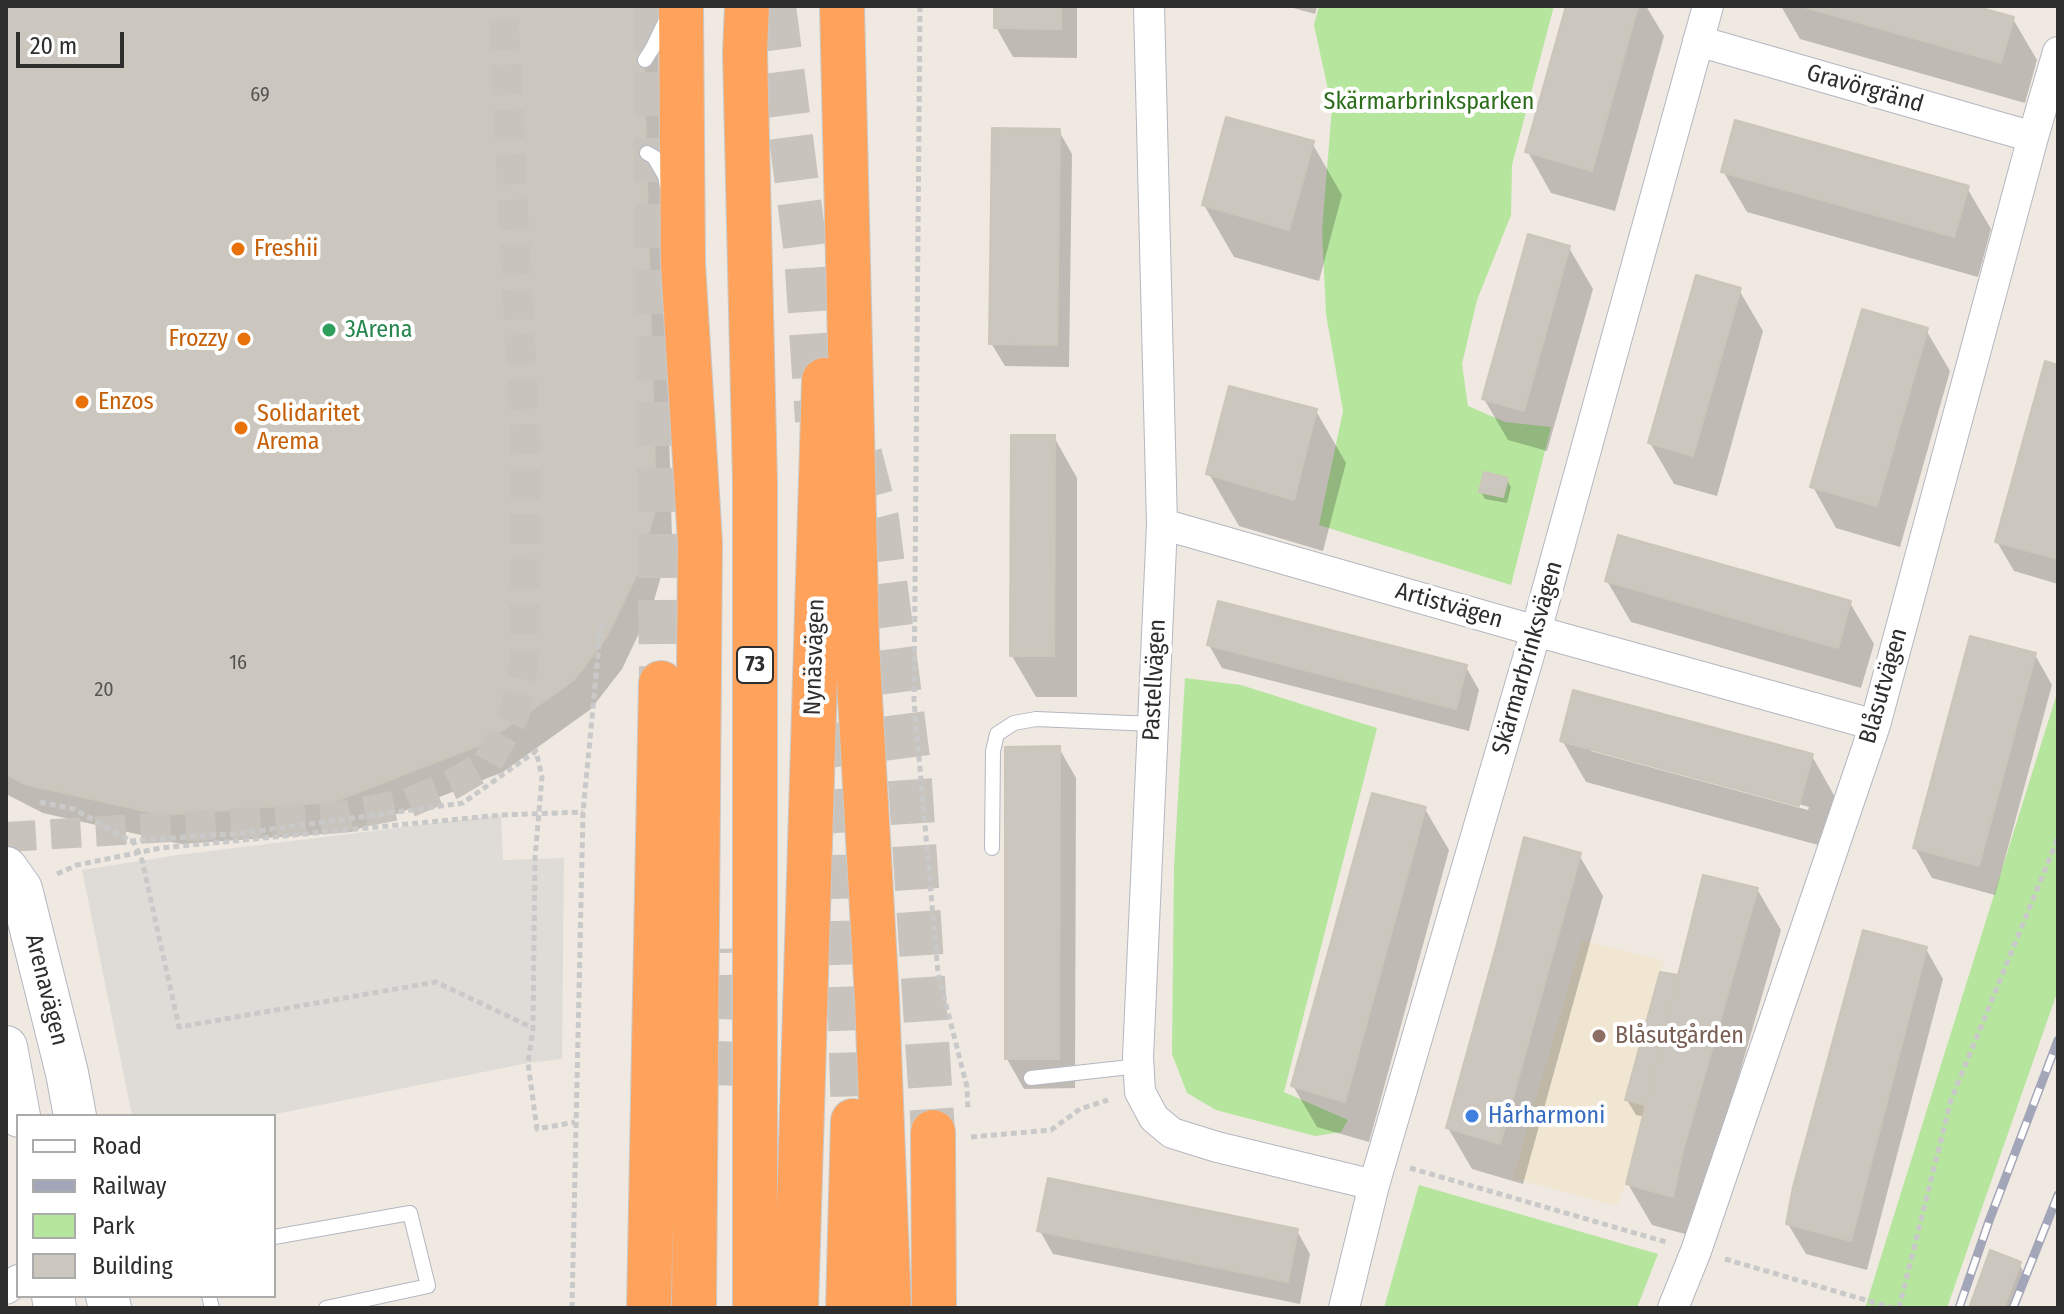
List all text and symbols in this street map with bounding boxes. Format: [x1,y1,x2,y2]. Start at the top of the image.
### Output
scale bar [20,16,128,66]
text: 20 m [30,32,77,60]
street label: Gravörgränd [1803,59,1927,119]
house number: 69 [250,83,270,107]
park label: Skärmarbrinksparken [1324,88,1534,116]
place label: Freshii [254,235,318,263]
marker: Freshii [229,240,247,258]
place label: 3Arena [345,316,412,344]
marker: 3Arena [320,321,338,339]
place label: Frozzy [169,325,228,353]
marker: Frozzy [235,330,253,348]
place label: Enzos [98,388,154,416]
marker: Enzos [73,393,91,411]
place label: Solidaritet Arema [257,400,360,456]
marker: Solidaritet Arema [232,419,250,437]
street label: Skärmarbrinksvägen [1487,558,1569,758]
street label: Artistvägen [1392,577,1506,635]
street label: Nynäsvägen [799,598,831,716]
street label: Pastellvägen [1137,618,1173,742]
street label: Blåsutvägen [1854,625,1914,747]
road number: 73 [737,647,773,683]
house number: 16 [229,651,247,675]
house number: 20 [94,678,114,702]
street label: Arenavägen [18,931,74,1049]
place label: Blåsutgården [1615,1022,1744,1050]
marker: Blåsutgården [1590,1027,1608,1045]
place label: Hårharmoni [1488,1102,1605,1130]
marker: Hårharmoni [1463,1107,1481,1125]
legend [16,1114,276,1298]
text: Road [92,1132,142,1160]
text: Railway [92,1172,167,1200]
text: Park [92,1212,135,1240]
text: Building [92,1252,173,1280]

